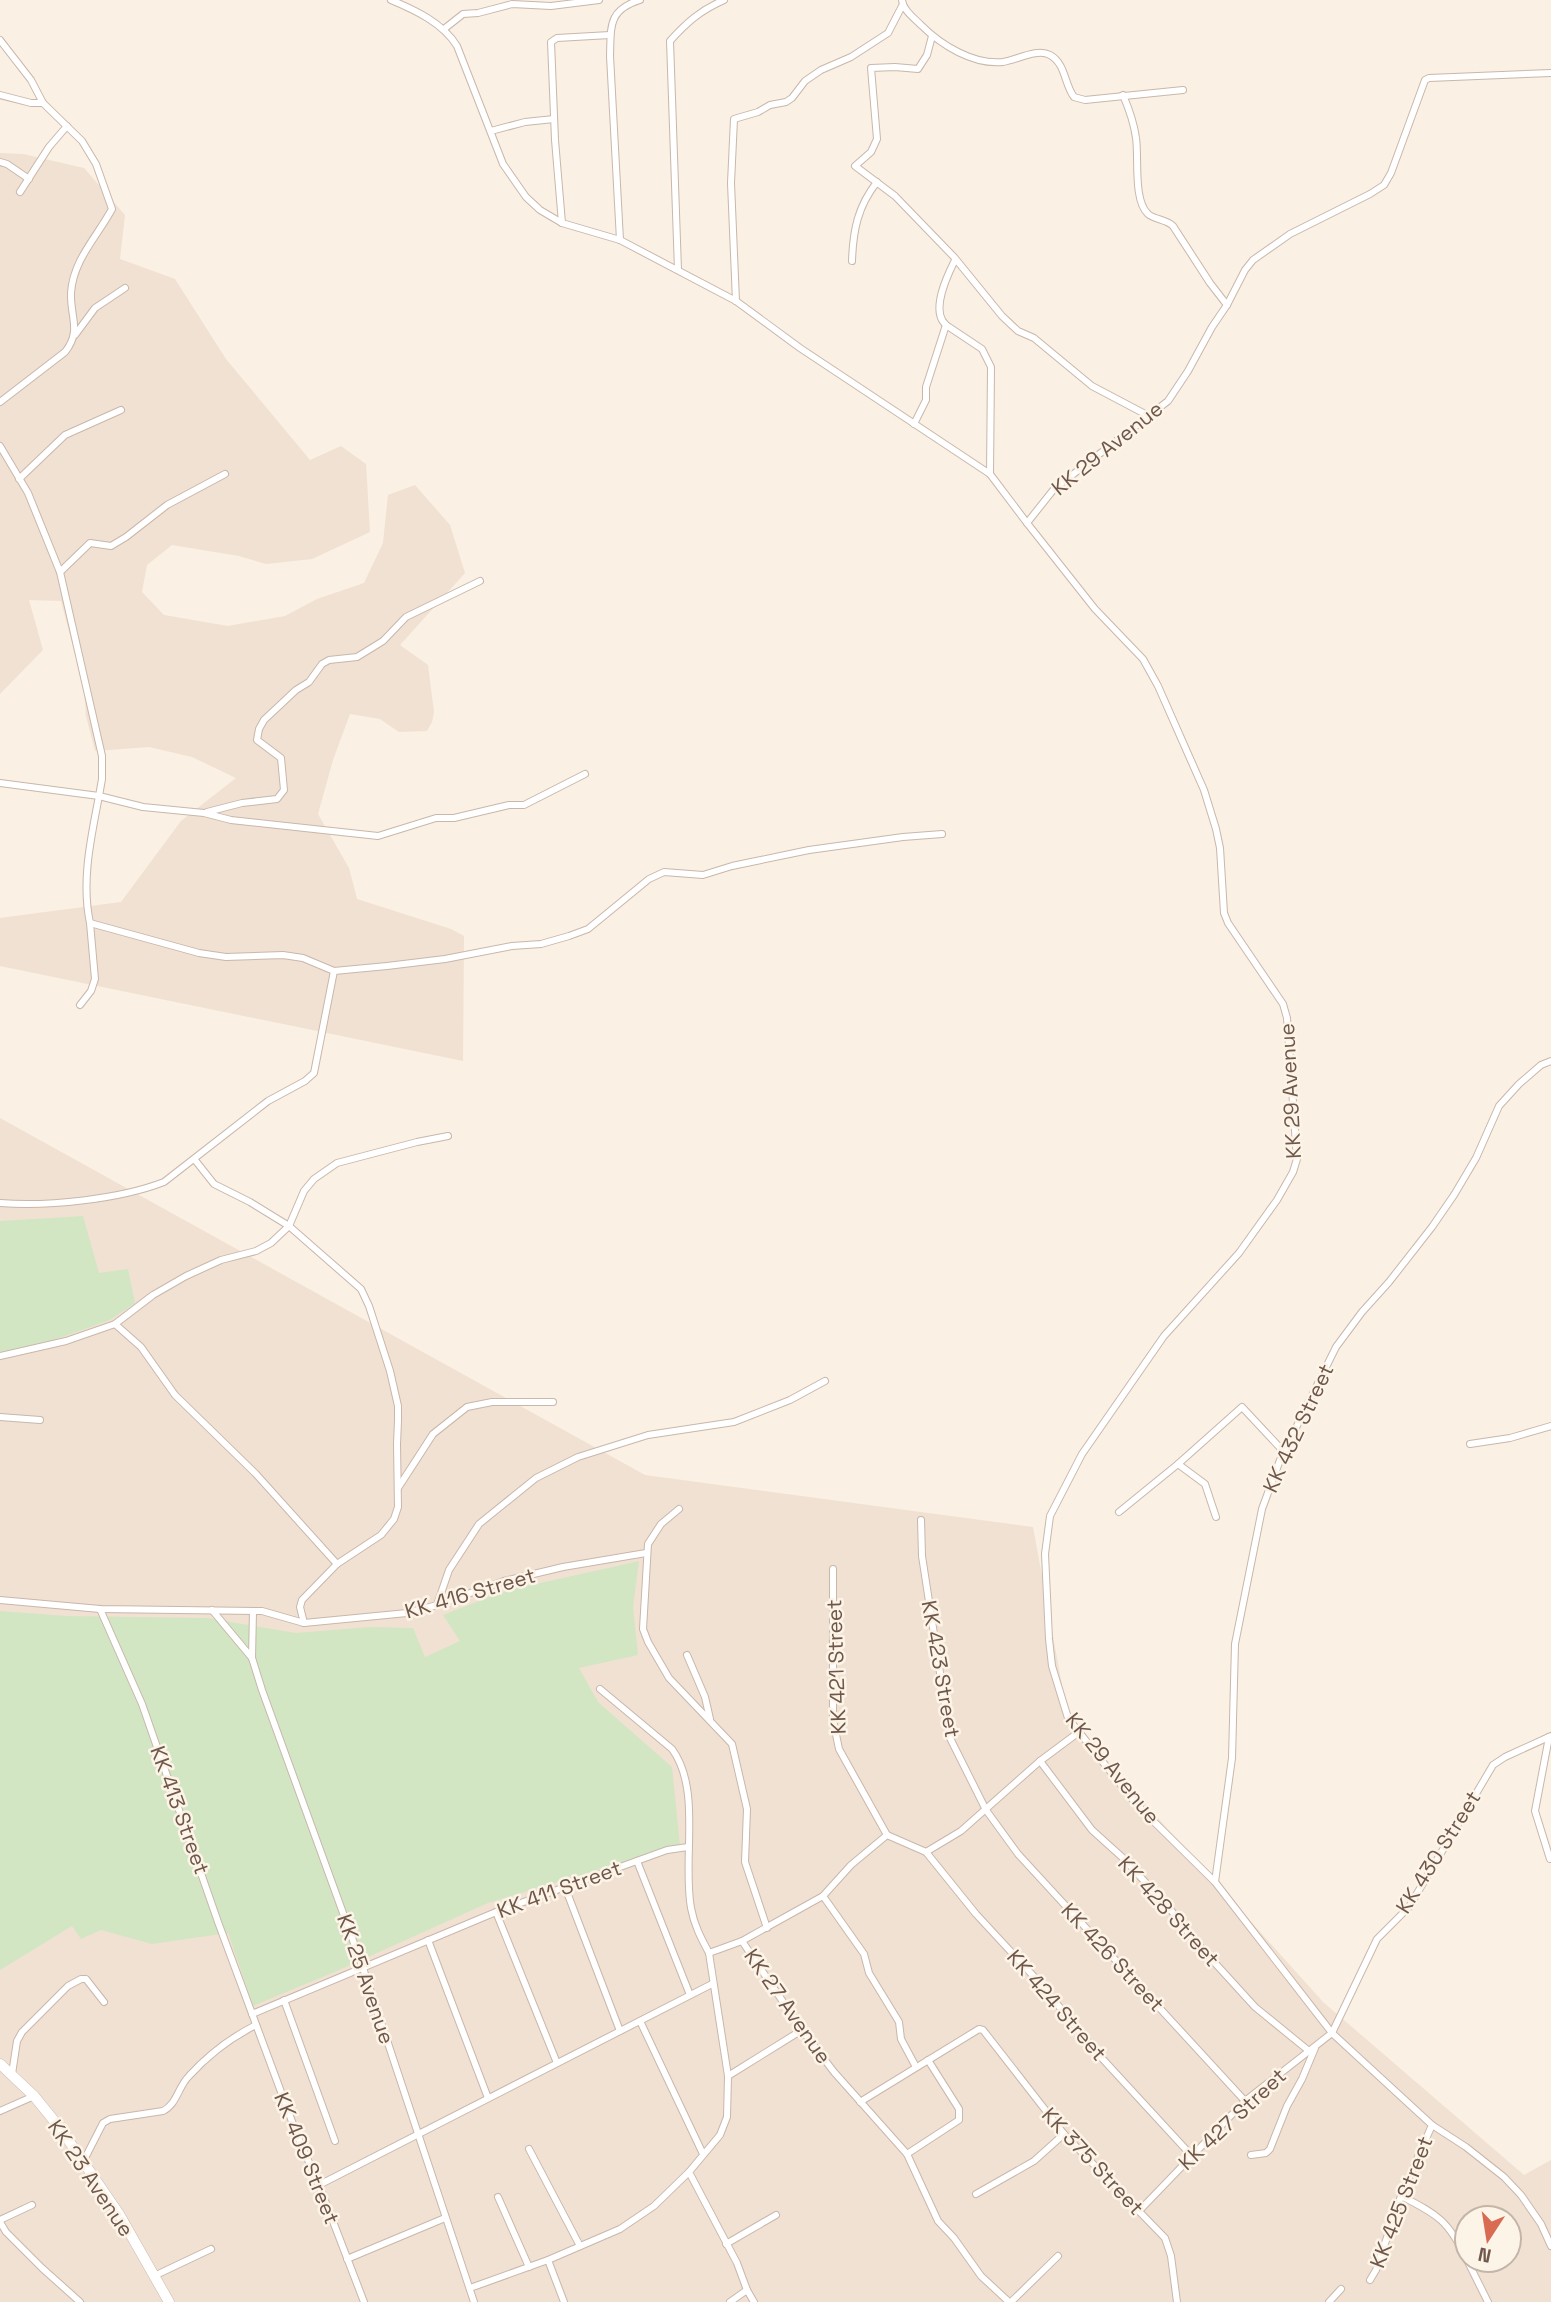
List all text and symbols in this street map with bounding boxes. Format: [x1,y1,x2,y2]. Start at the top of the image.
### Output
street label: KK 29 Avenue [1046,395,1168,501]
street label: KK 29 Avenue [1273,1023,1307,1159]
street label: KK 432 Street [1256,1359,1340,1497]
street label: KK 416 Street [401,1561,539,1625]
street label: KK 423 Street [916,1598,966,1740]
street label: KK 421 Street [820,1599,852,1735]
street label: KK 29 Avenue [1060,1707,1166,1829]
street label: KK 413 Street [144,1742,216,1878]
street label: KK 430 Street [1389,1786,1487,1918]
street label: KK 428 Street [1112,1850,1226,1972]
street label: KK 411 Street [493,1854,625,1924]
street label: KK 426 Street [1056,1897,1170,2017]
street label: KK 25 Avenue [331,1911,401,2047]
street label: KK 27 Avenue [738,1943,838,2069]
street label: KK 424 Street [1001,1944,1113,2066]
street label: KK 427 Street [1172,2062,1292,2176]
street label: KK 409 Street [268,2088,346,2228]
street label: KK 375 Street [1036,2101,1150,2221]
street label: KK 23 Avenue [42,2114,140,2242]
street label: KK 425 Street [1363,2132,1439,2272]
north arrow [1453,2204,1523,2274]
text: N [1476,2242,1493,2269]

